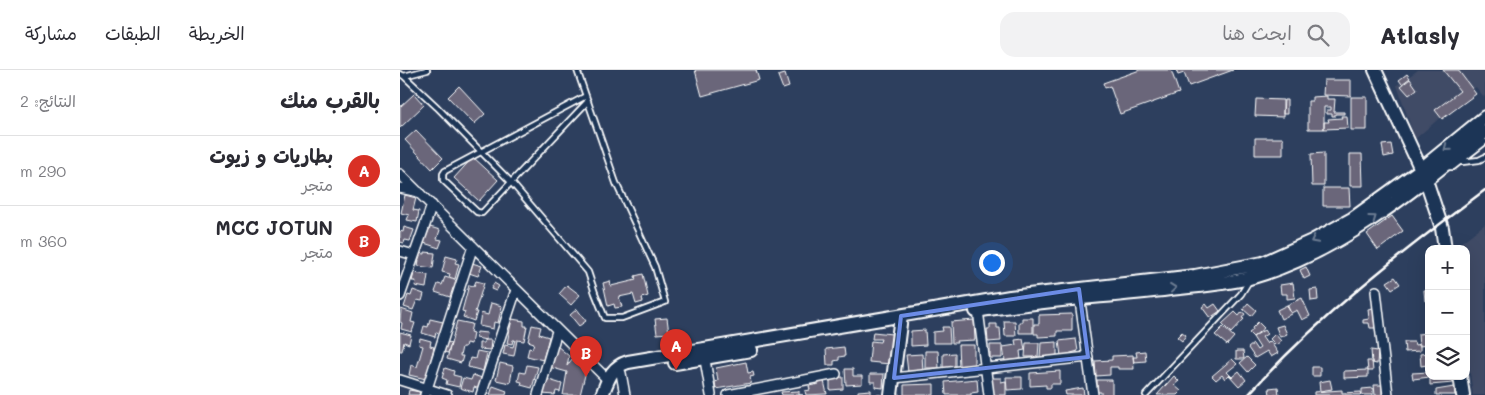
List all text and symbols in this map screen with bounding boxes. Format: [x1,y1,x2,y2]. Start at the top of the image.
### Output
search box [1000,12,1350,57]
text: Atlasly [1380,19,1460,50]
text: ابحث هنا [1222,20,1292,45]
text: مشاركة [25,21,77,45]
text: الطبقات [105,21,161,45]
text: الخريطة [189,21,245,45]
icon: search [1304,21,1332,49]
text: بالقرب منك [280,86,380,113]
text: النتائج: 2 [20,90,76,111]
one-way arrow [1444,142,1453,150]
text: بطاريات و زيوت [210,143,333,168]
text: 290 m [20,160,66,181]
text: A [358,160,370,181]
text: متجر [302,174,333,195]
text: MCC JOTUN [216,215,333,240]
one-way arrow [1367,216,1376,224]
text: 360 m [20,230,67,251]
text: B [359,230,369,251]
one-way arrow [1310,234,1319,244]
text: متجر [302,241,333,262]
map controls [1425,245,1470,380]
button: + [1425,245,1470,290]
your location [979,250,1005,276]
one-way arrow [1169,283,1177,294]
button: − [1425,290,1470,335]
pin: A [660,329,692,370]
button: layers [1425,335,1470,380]
pin: B [570,336,602,377]

